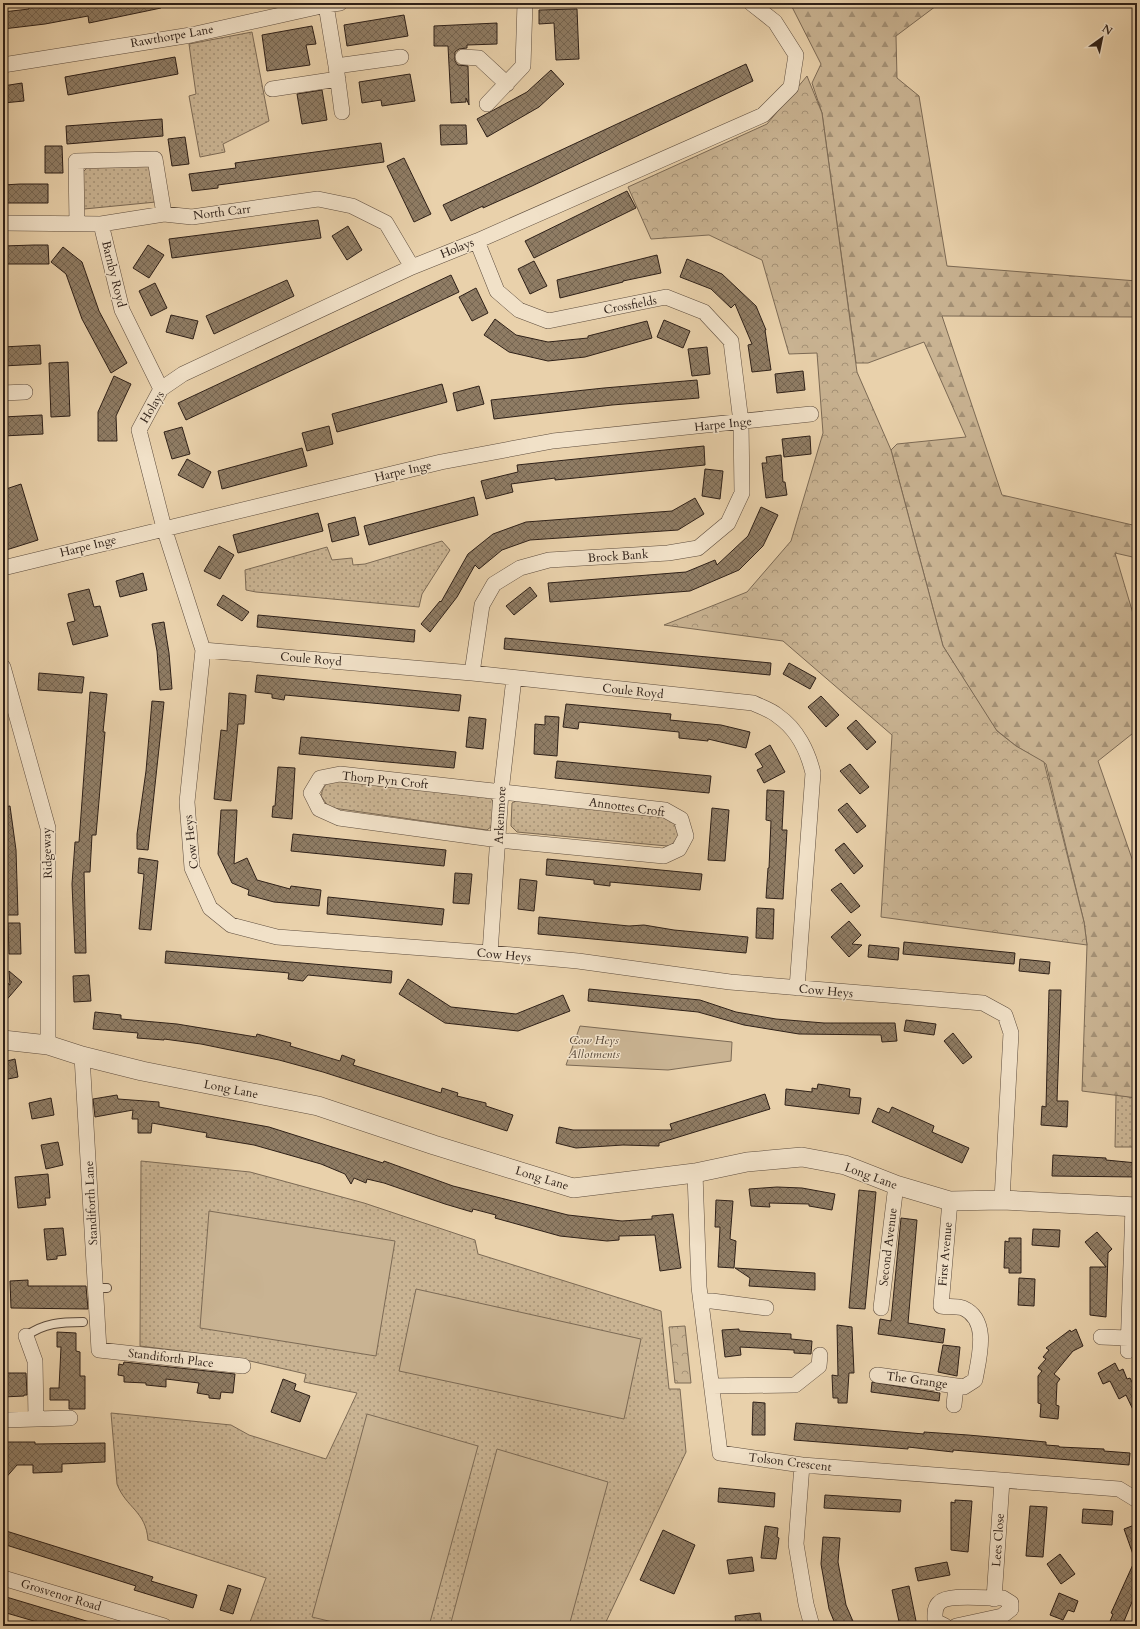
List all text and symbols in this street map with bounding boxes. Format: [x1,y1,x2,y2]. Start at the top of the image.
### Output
north arrow [1082,18,1122,58]
street label: Rawthorpe Lane [129,21,215,51]
text: N [1099,21,1116,39]
street label: North Carr [192,200,252,223]
street label: Holays [438,234,476,262]
street label: Barnby Royd [98,239,130,310]
street label: Crossfields [602,292,658,318]
street label: Holays [136,388,168,426]
street label: Harpe Inge [693,413,753,435]
street label: Harpe Inge [373,457,433,485]
street label: Harpe Inge [58,531,118,561]
street label: Brock Bank [587,546,649,566]
street label: Coule Royd [280,648,343,670]
street label: Coule Royd [602,680,665,702]
street label: Thorp Pyn Croft [341,768,429,793]
street label: Arkenmore [490,786,510,844]
street label: Annottes Croft [588,794,666,820]
street label: Cow Heys [180,814,202,870]
street label: Ridgeway [38,826,56,879]
street label: Cow Heys [476,945,532,965]
street label: Cow Heys [798,981,854,1001]
park label: Cow Heys Allotments [567,1032,620,1062]
street label: Long Lane [202,1076,260,1102]
street label: Long Lane [842,1159,900,1193]
street label: Standiforth Lane [81,1160,101,1246]
street label: Long Lane [513,1162,571,1194]
street label: Second Avenue [875,1207,901,1287]
street label: First Avenue [934,1221,956,1287]
street label: Standiforth Place [127,1345,215,1371]
street label: The Grange [885,1368,949,1392]
street label: Tolson Crescent [748,1449,833,1475]
street label: Lees Close [988,1513,1008,1567]
street label: Grosvenor Road [19,1575,104,1615]

